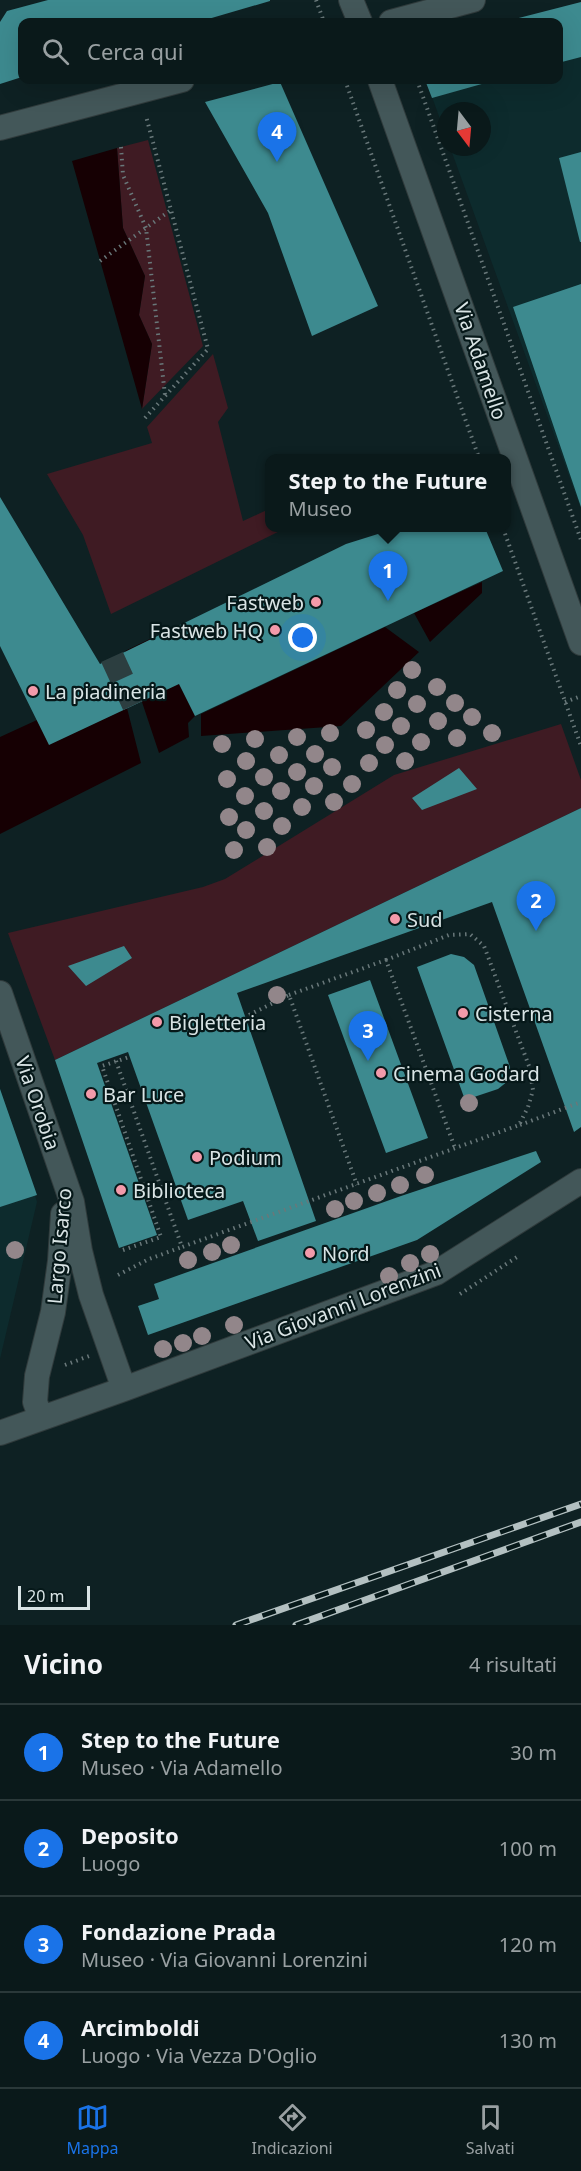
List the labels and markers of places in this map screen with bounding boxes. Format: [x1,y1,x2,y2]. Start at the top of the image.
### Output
pin: 4 [258,112,296,162]
pin: 1 [368,552,408,601]
place label: Fastweb [226,589,304,616]
marker: Fastweb [309,595,323,609]
place label: Fastweb HQ [150,617,263,644]
marker: Fastweb HQ [268,623,282,637]
place label: La piadineria [45,678,166,705]
marker: La piadineria [26,684,40,698]
pin: 2 [516,882,556,931]
place label: Sud [407,906,443,933]
marker: Sud [388,912,402,926]
place label: Cisterna [475,1000,553,1027]
marker: Cisterna [456,1006,470,1020]
place label: Bigletteria [169,1009,266,1036]
pin: 3 [348,1012,388,1061]
marker: Bigletteria [150,1015,164,1029]
place label: Cinema Godard [393,1060,540,1087]
marker: Cinema Godard [374,1066,388,1080]
place label: Bar Luce [103,1081,184,1108]
marker: Bar Luce [84,1087,98,1101]
place label: Podium [209,1144,282,1171]
marker: Podium [190,1150,204,1164]
place label: Biblioteca [133,1177,225,1204]
marker: Biblioteca [114,1183,128,1197]
place label: Nord [322,1240,369,1267]
marker: Nord [303,1246,317,1260]

